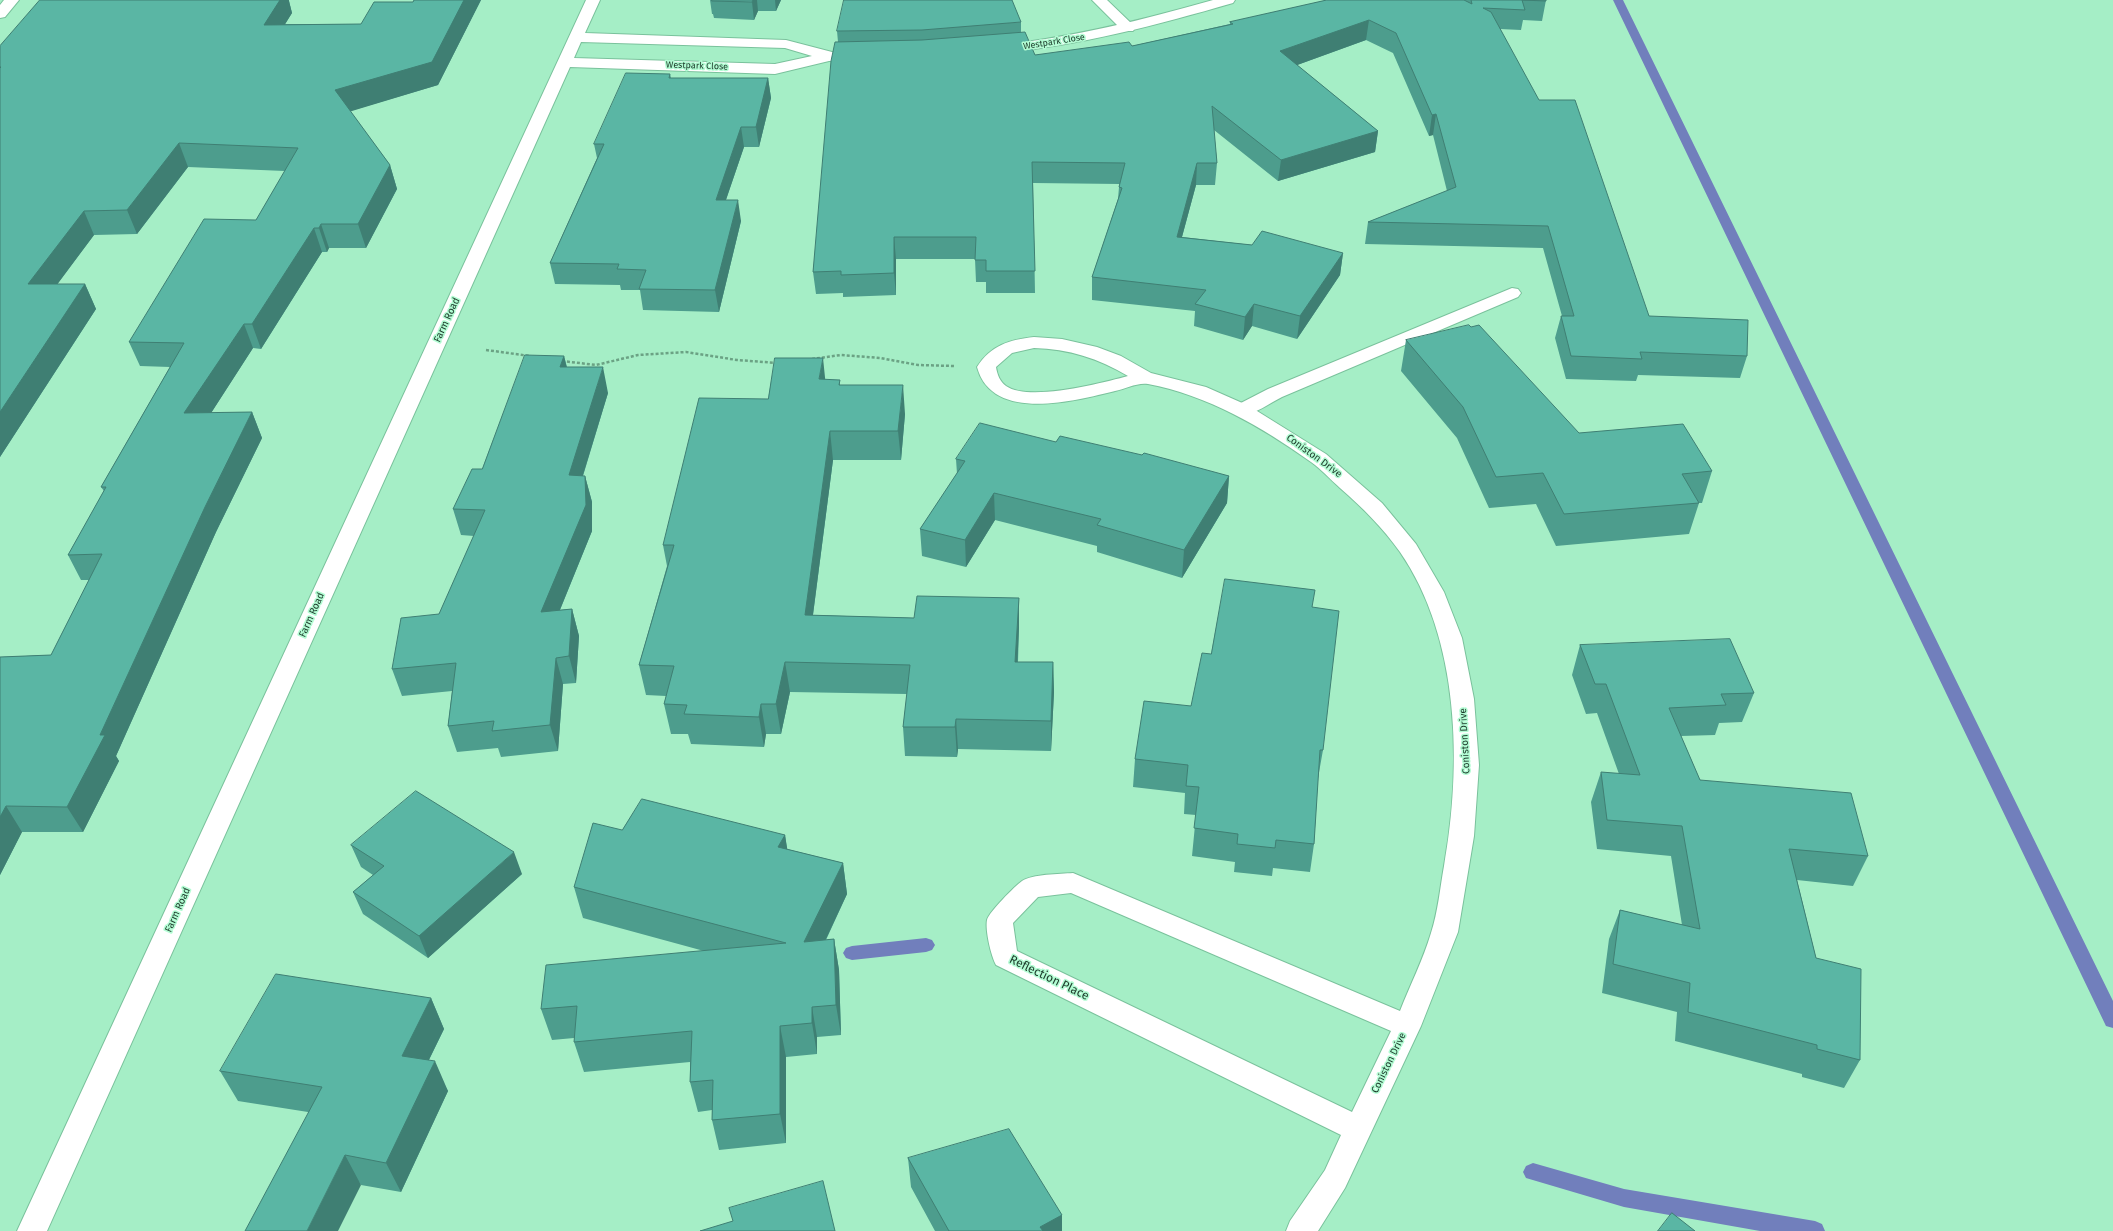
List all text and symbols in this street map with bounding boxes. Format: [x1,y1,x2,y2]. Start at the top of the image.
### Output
street label: Westpark Close [1022,32,1086,52]
street label: Westpark Close [666,60,728,72]
street label: Farm Road [431,296,463,344]
street label: Coniston Drive [1284,432,1344,480]
street label: Farm Road [297,591,327,639]
street label: Coniston Drive [1457,708,1473,774]
street label: Farm Road [163,886,193,934]
street label: Reflection Place [1007,953,1091,1003]
street label: Coniston Drive [1369,1031,1409,1095]

